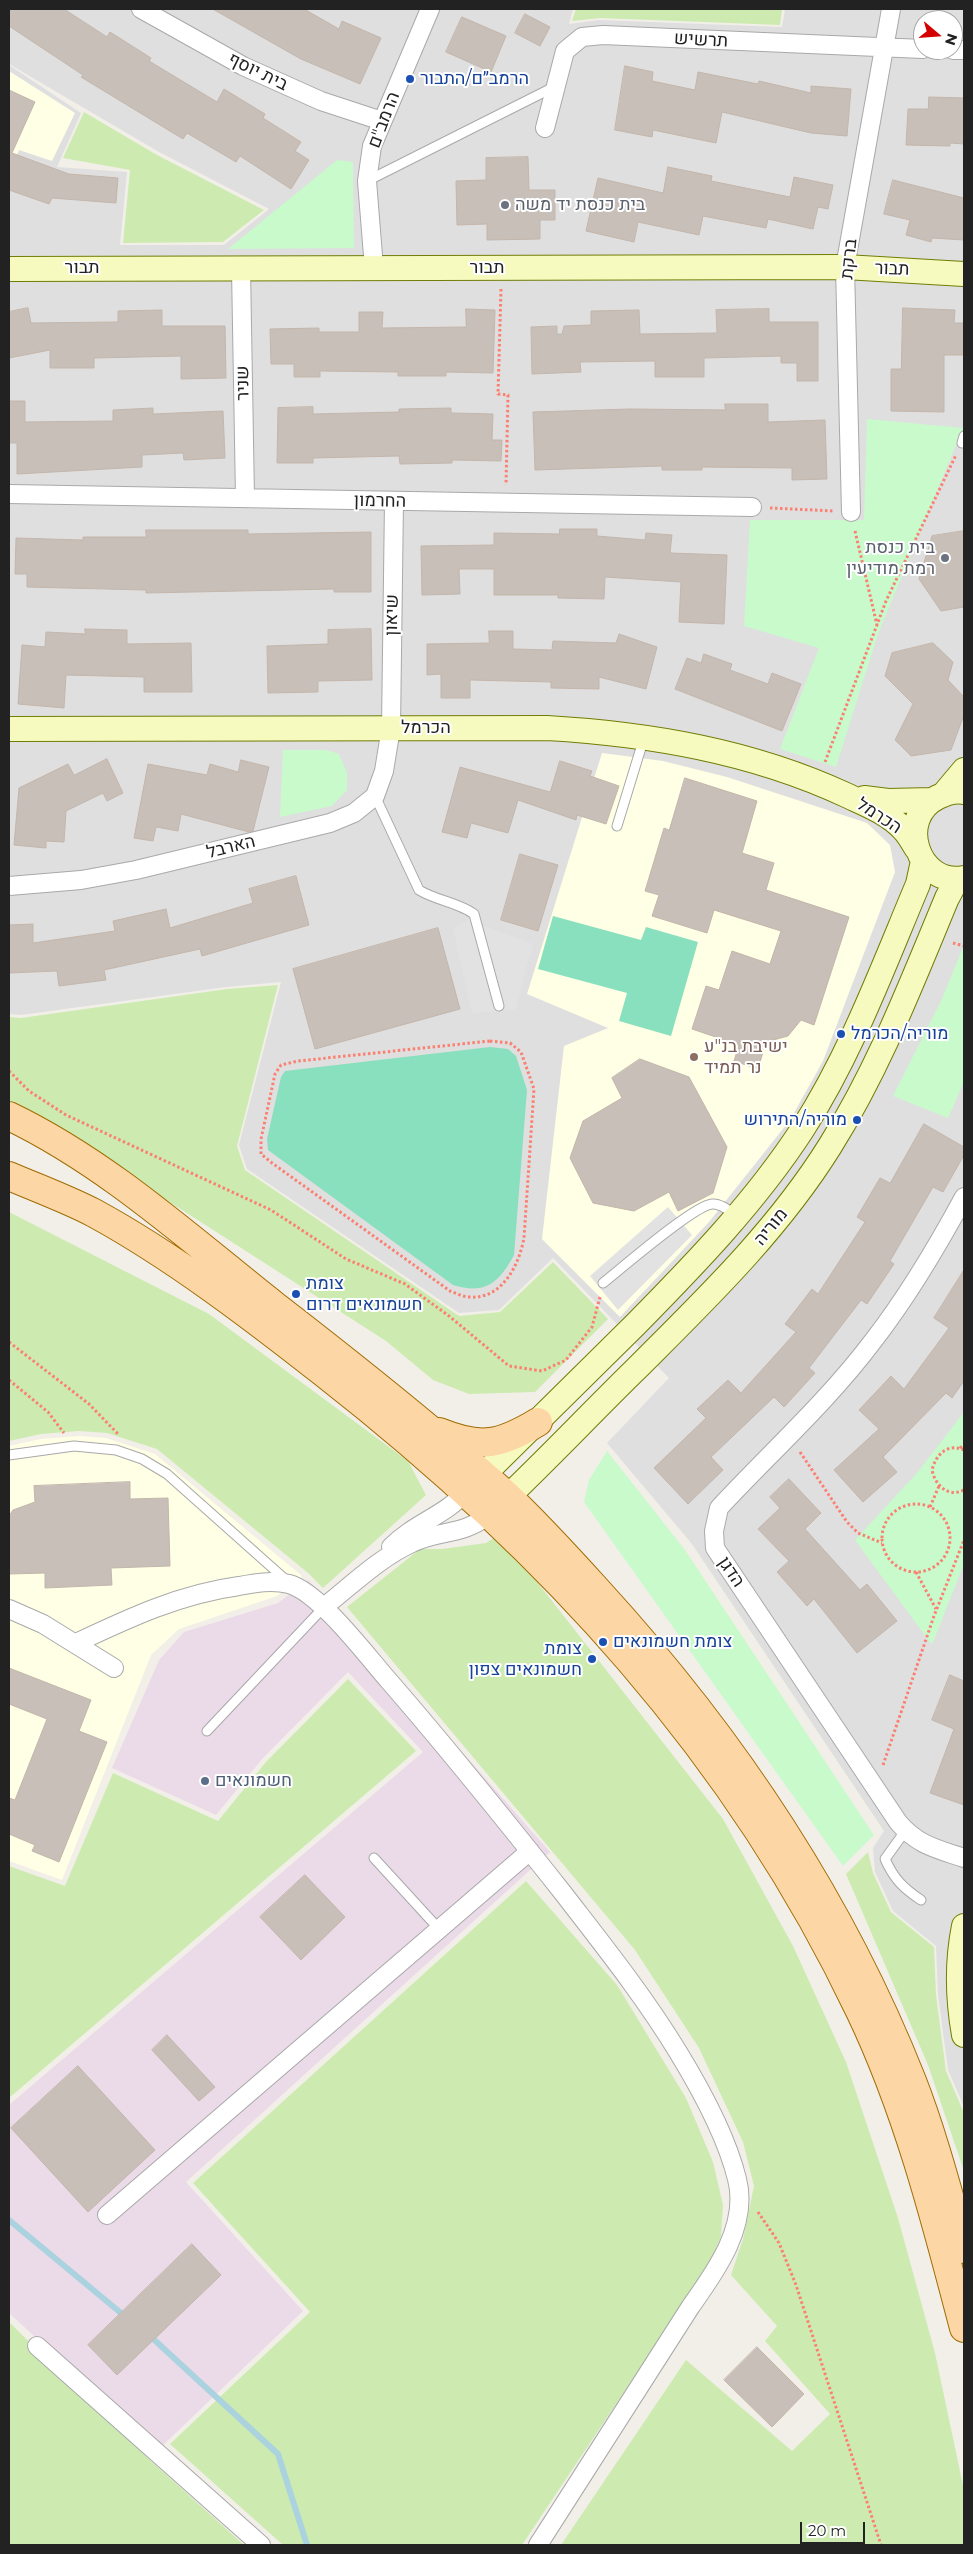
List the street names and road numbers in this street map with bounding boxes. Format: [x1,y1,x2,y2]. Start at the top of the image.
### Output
street label: תרשיש [673,28,729,52]
street label: בית יוסף [225,48,291,96]
street label: הרמב"ם [363,89,405,151]
street label: ברקת [836,238,862,280]
street label: תבור [65,257,99,279]
street label: תבור [470,257,504,279]
street label: תבור [874,258,910,280]
street label: שניר [232,365,254,401]
street label: החרמון [354,490,406,512]
street label: שיאון [381,594,403,636]
street label: הכרמל [401,717,451,739]
street label: הכרמל [852,793,906,839]
street label: הארבל [204,831,258,863]
street label: מוריה [750,1204,792,1250]
street label: הדגן [713,1553,749,1591]

